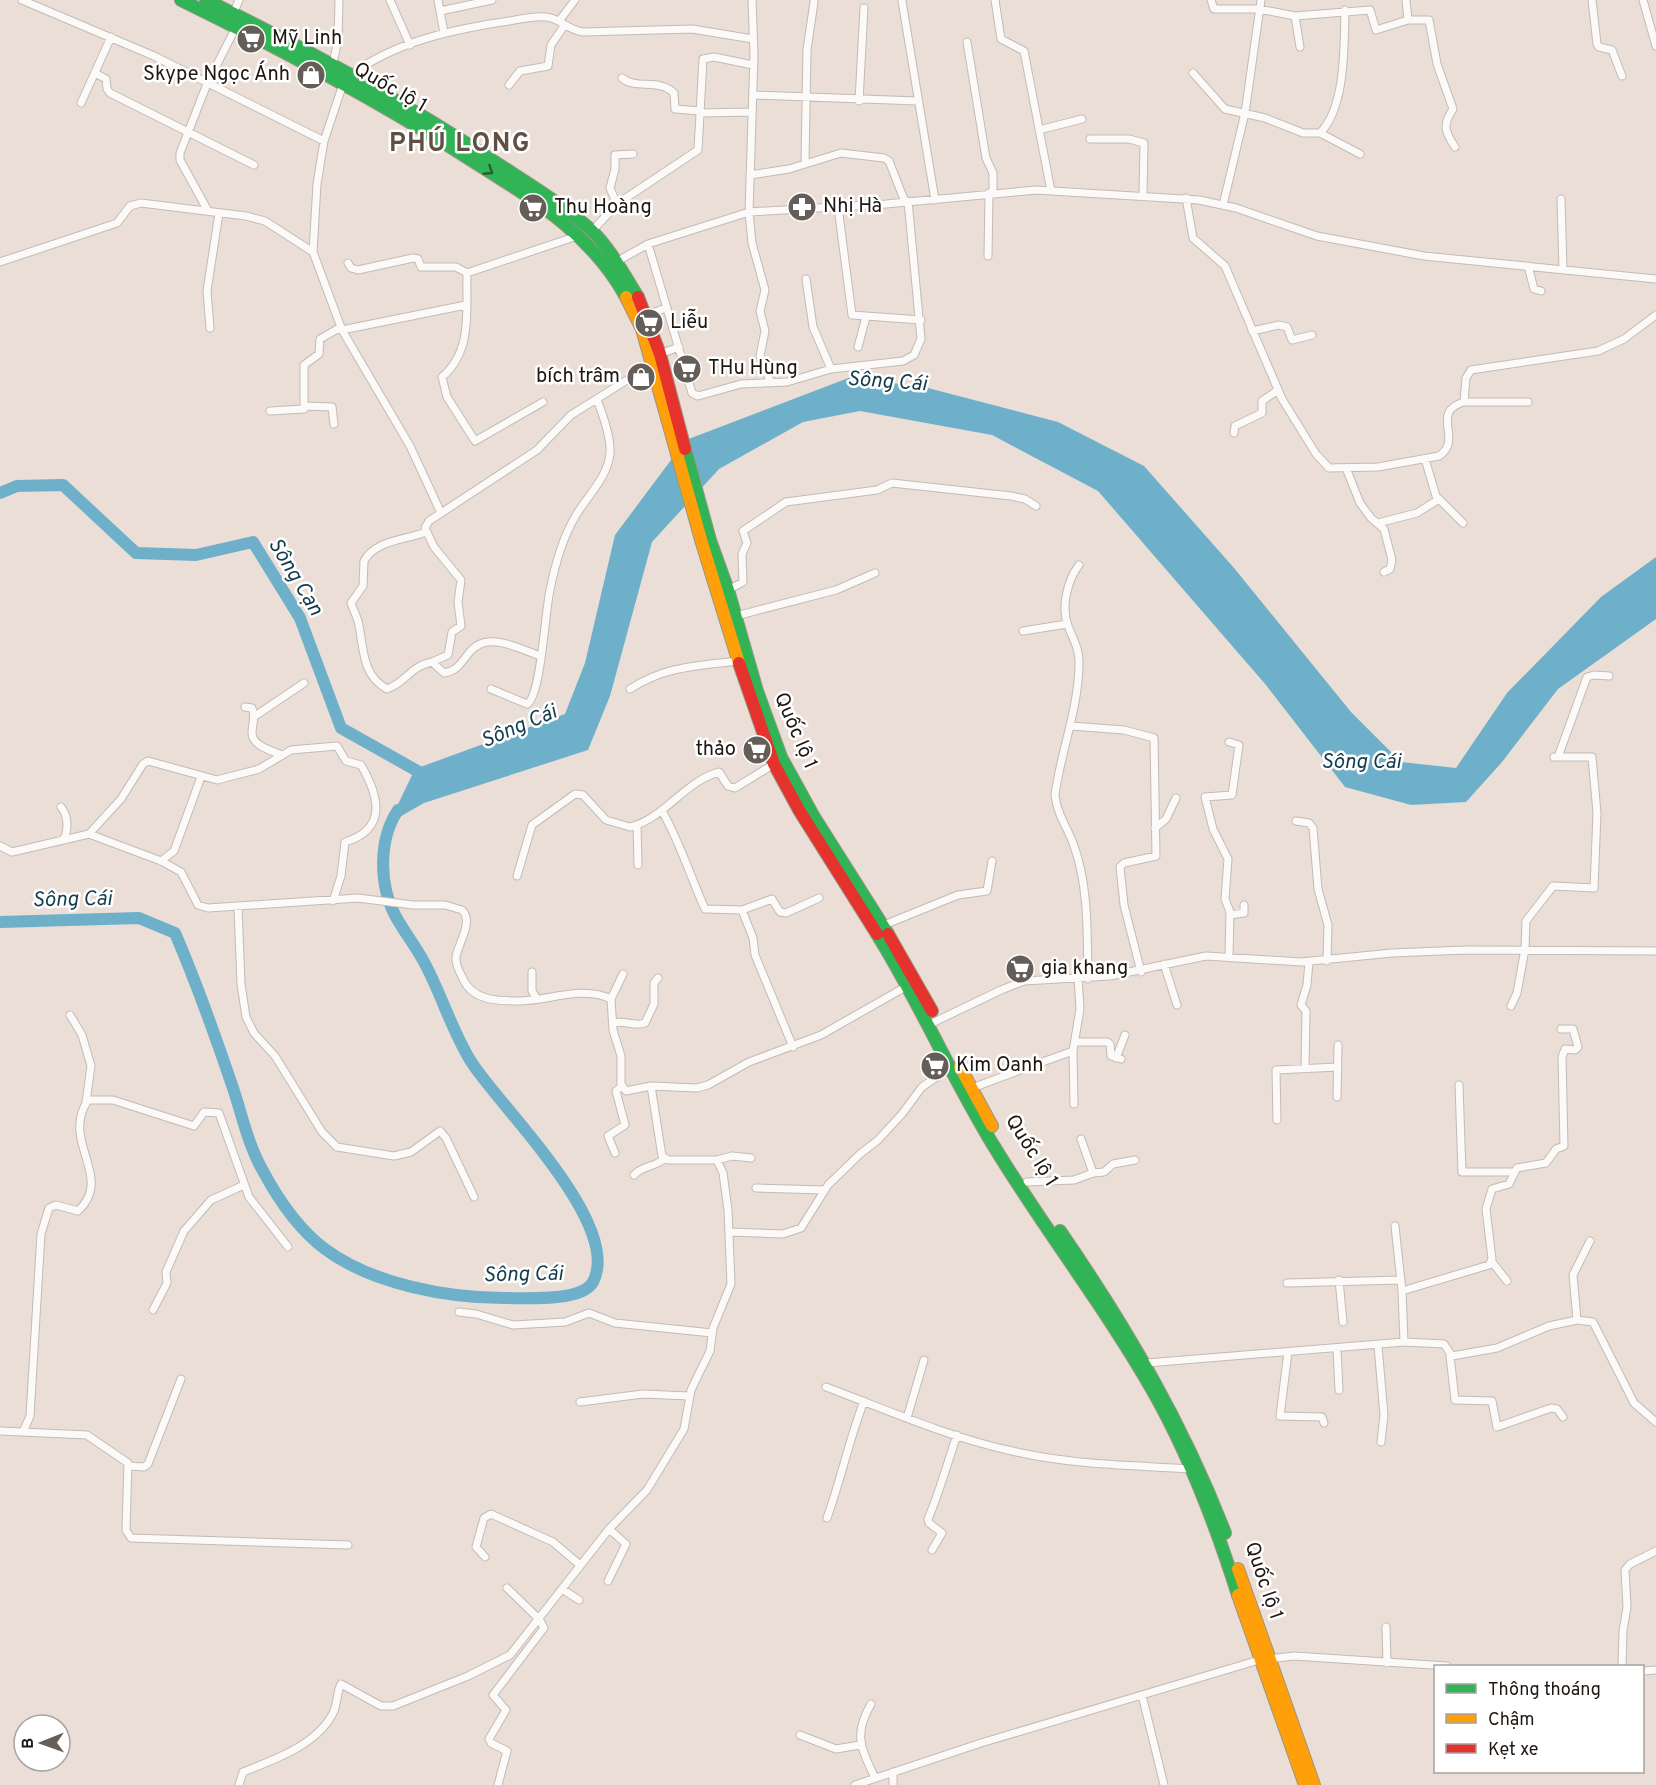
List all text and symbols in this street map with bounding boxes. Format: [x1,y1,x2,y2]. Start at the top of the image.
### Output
supermarket icon: Mỹ Linh [235,23,267,55]
place label: Mỹ Linh [272,26,342,52]
street label: Quốc lộ 1 [349,56,432,119]
shop icon: Skype Ngọc Ánh [295,59,327,91]
place label: Skype Ngọc Ánh [143,60,290,88]
district label: PHÚ LONG [389,126,531,161]
one-way arrow [482,164,493,175]
pharmacy icon: Nhị Hà [786,191,818,223]
supermarket icon: Thu Hoàng [517,192,549,224]
place label: Nhị Hà [823,194,882,220]
place label: Thu Hoàng [554,195,652,221]
supermarket icon: Liễu [633,307,665,339]
place label: Liễu [670,308,708,336]
supermarket icon: THu Hùng [671,353,703,385]
place label: THu Hùng [708,356,798,382]
shop icon: bích trâm [625,361,657,393]
place label: bích trâm [536,364,620,390]
water label: Sông Cái [846,366,930,398]
water label: Sông Cạn [261,533,329,621]
street label: Quốc lộ 1 [767,688,824,773]
water label: Sông Cái [477,698,563,755]
supermarket icon: thảo [741,734,773,766]
place label: thảo [696,737,736,763]
water label: Sông Cái [1321,749,1403,776]
water label: Sông Cái [32,886,114,914]
supermarket icon: gia khang [1004,953,1036,985]
place label: gia khang [1041,956,1128,982]
supermarket icon: Kim Oanh [919,1050,951,1082]
place label: Kim Oanh [956,1053,1043,1079]
street label: Quốc lộ 1 [999,1109,1064,1192]
water label: Sông Cái [483,1261,565,1289]
street label: Quốc lộ 1 [1238,1538,1289,1623]
legend [1434,1665,1644,1773]
text: Thông thoáng [1488,1679,1601,1702]
text: Chậm [1488,1709,1535,1732]
north arrow [12,1713,72,1773]
text: B [19,1738,39,1749]
text: Kẹt xe [1488,1739,1538,1762]

